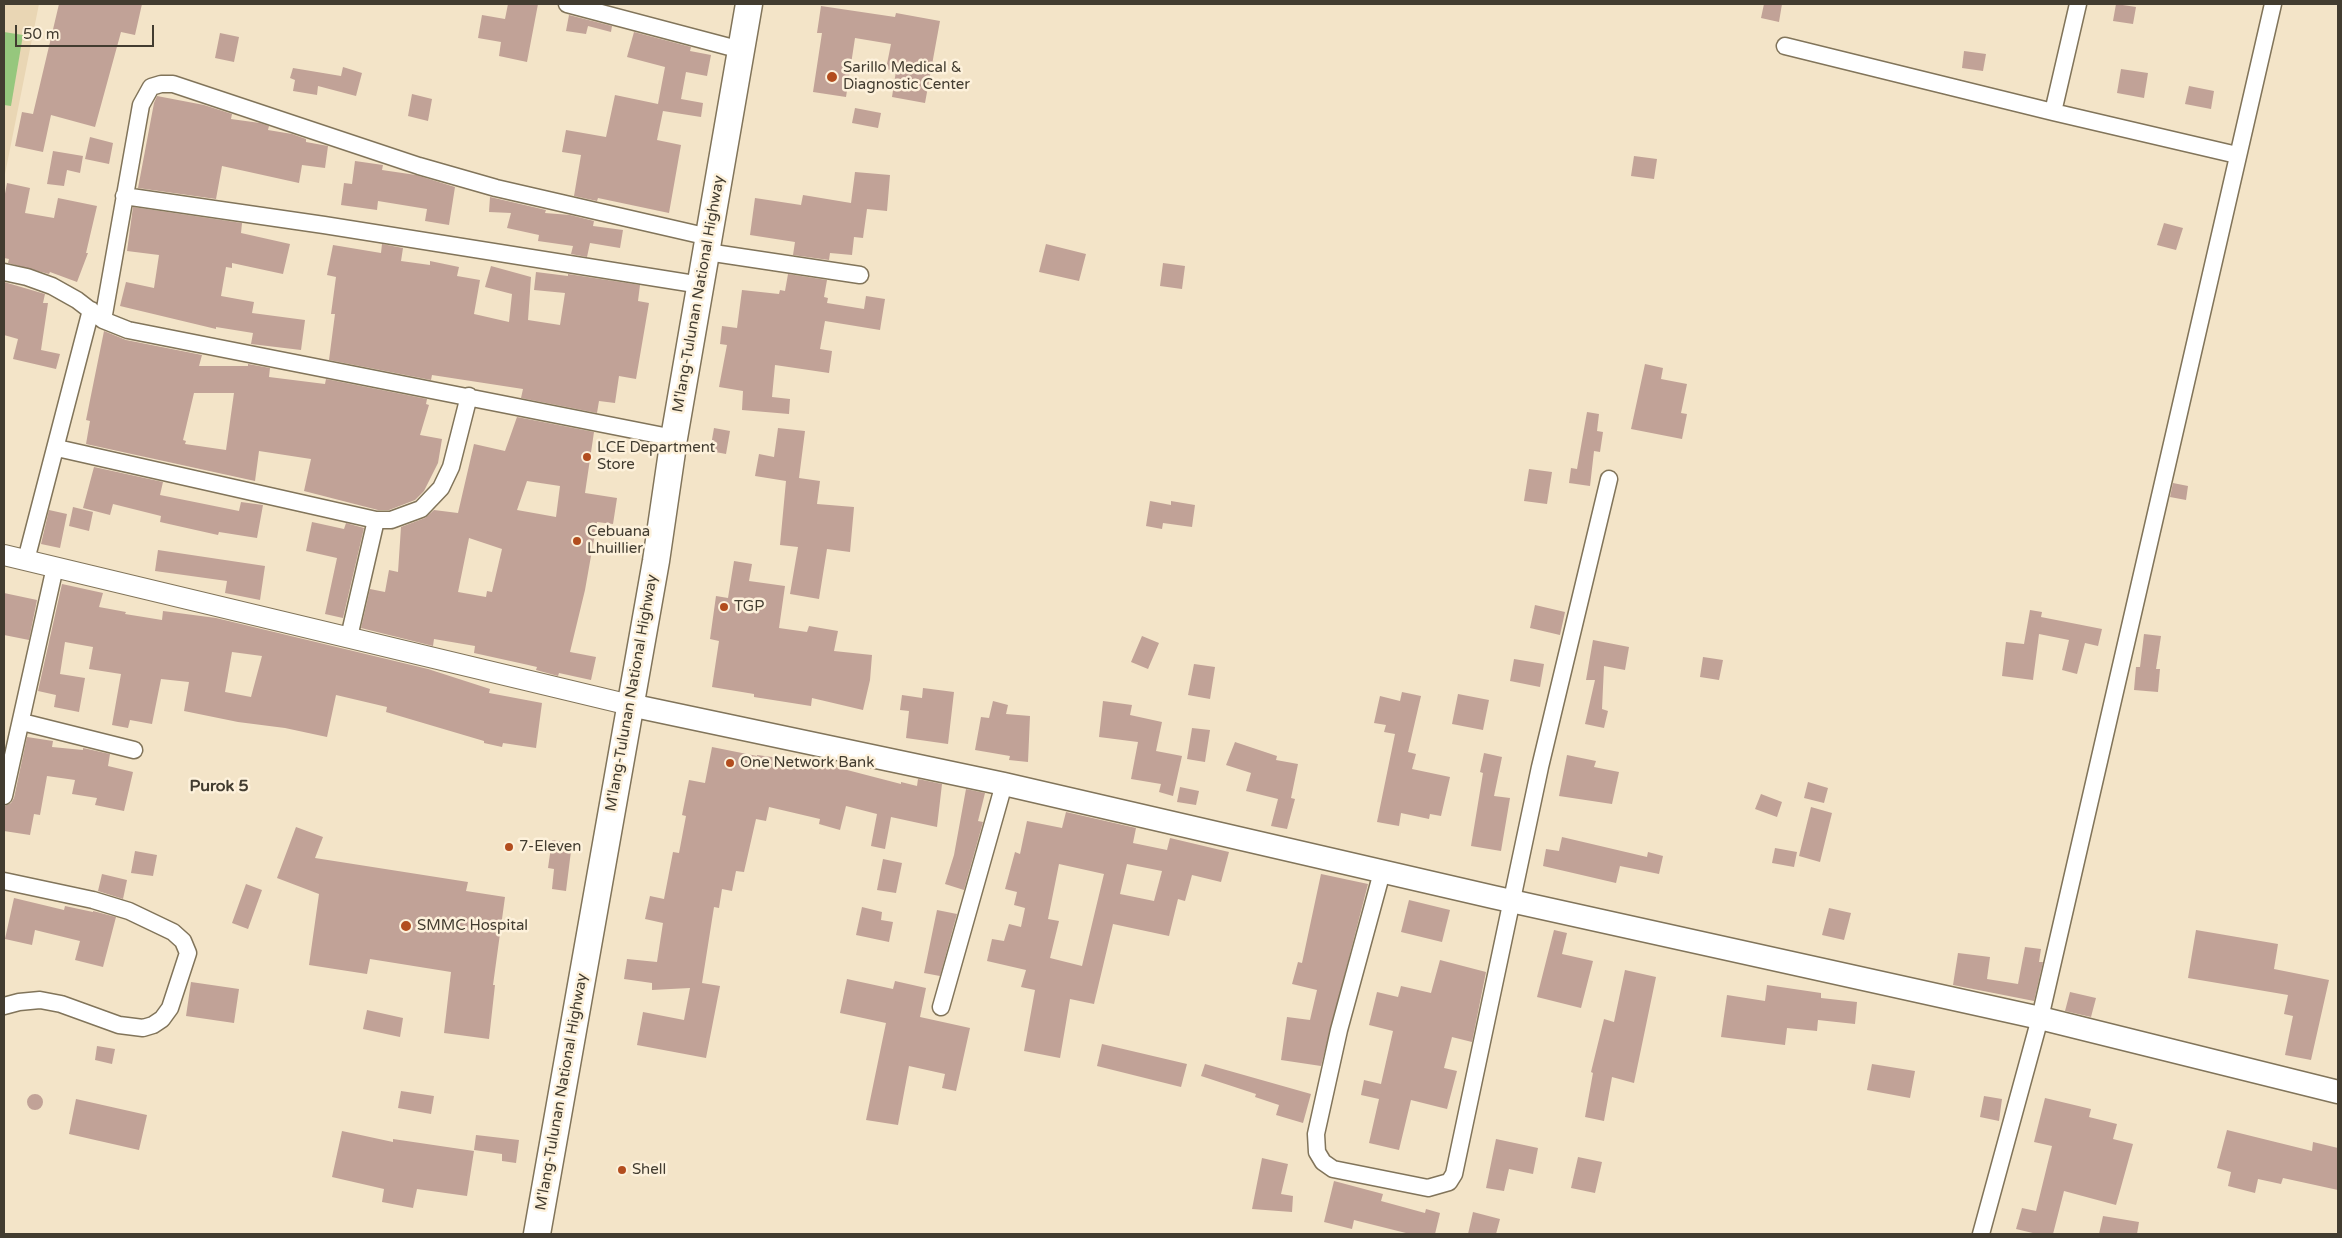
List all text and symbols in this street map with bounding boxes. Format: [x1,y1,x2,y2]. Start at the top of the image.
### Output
scale bar [18,15,156,47]
text: 50 m [23,25,60,43]
place label: Sarillo Medical & Diagnostic Center [843,59,970,94]
marker: Sarillo Medical & Diagnostic Center [825,70,839,84]
street label: M'lang-Tulunan National Highway [669,174,729,414]
place label: LCE Department Store [597,439,715,474]
marker: LCE Department Store [581,451,593,463]
place label: Cebuana Lhuillier [587,523,650,558]
marker: Cebuana Lhuillier [571,535,583,547]
street label: M'lang-Tulunan National Highway [602,573,662,813]
place label: TGP [734,598,764,616]
marker: TGP [718,601,730,613]
place label: One Network Bank [740,754,874,772]
marker: One Network Bank [724,757,736,769]
district label: Purok 5 [190,777,248,797]
place label: 7-Eleven [519,838,581,856]
marker: 7-Eleven [503,841,515,853]
place label: SMMC Hospital [417,917,528,935]
marker: SMMC Hospital [399,919,413,933]
street label: M'lang-Tulunan National Highway [532,972,592,1212]
place label: Shell [632,1161,666,1179]
marker: Shell [616,1164,628,1176]

